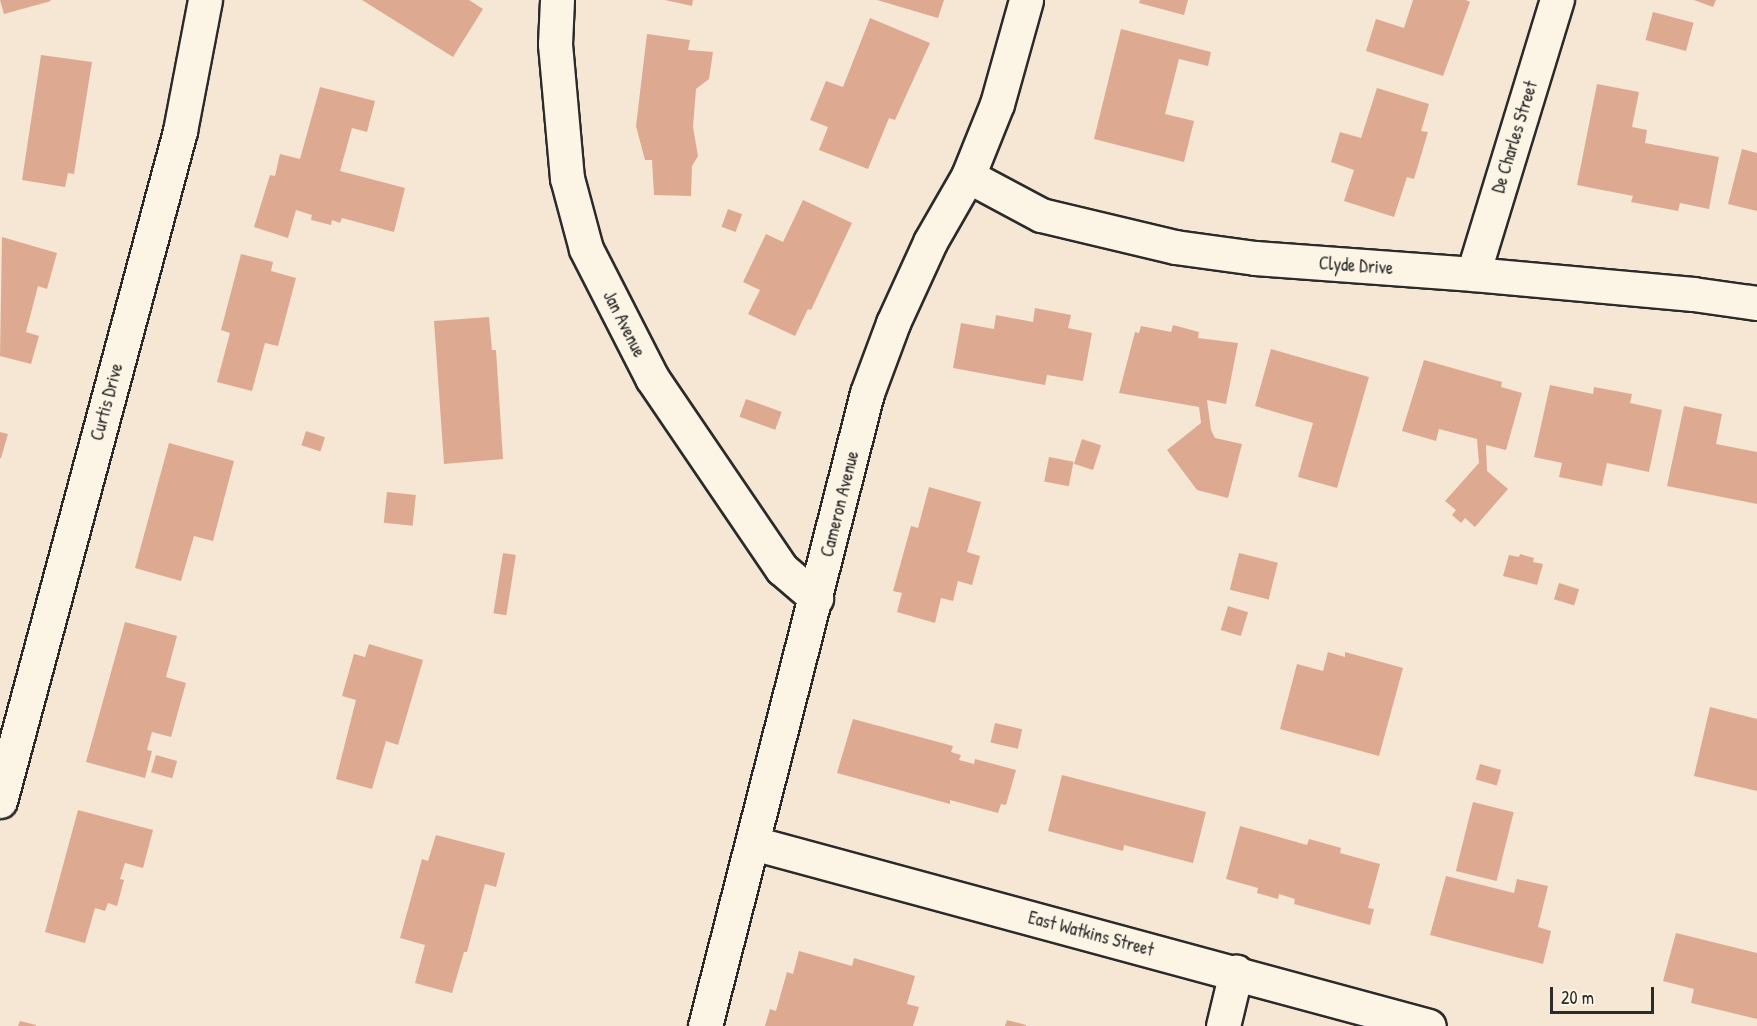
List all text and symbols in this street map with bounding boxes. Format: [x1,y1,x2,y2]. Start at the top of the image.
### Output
street label: De Charles Street [1488,78,1542,196]
street label: Clyde Drive [1318,253,1394,279]
street label: Jan Avenue [598,287,650,361]
street label: Curtis Drive [86,361,128,443]
street label: Cameron Avenue [816,449,864,559]
street label: East Watkins Street [1026,907,1156,961]
scale bar [1553,975,1656,1013]
text: 20 m [1561,985,1594,1010]

